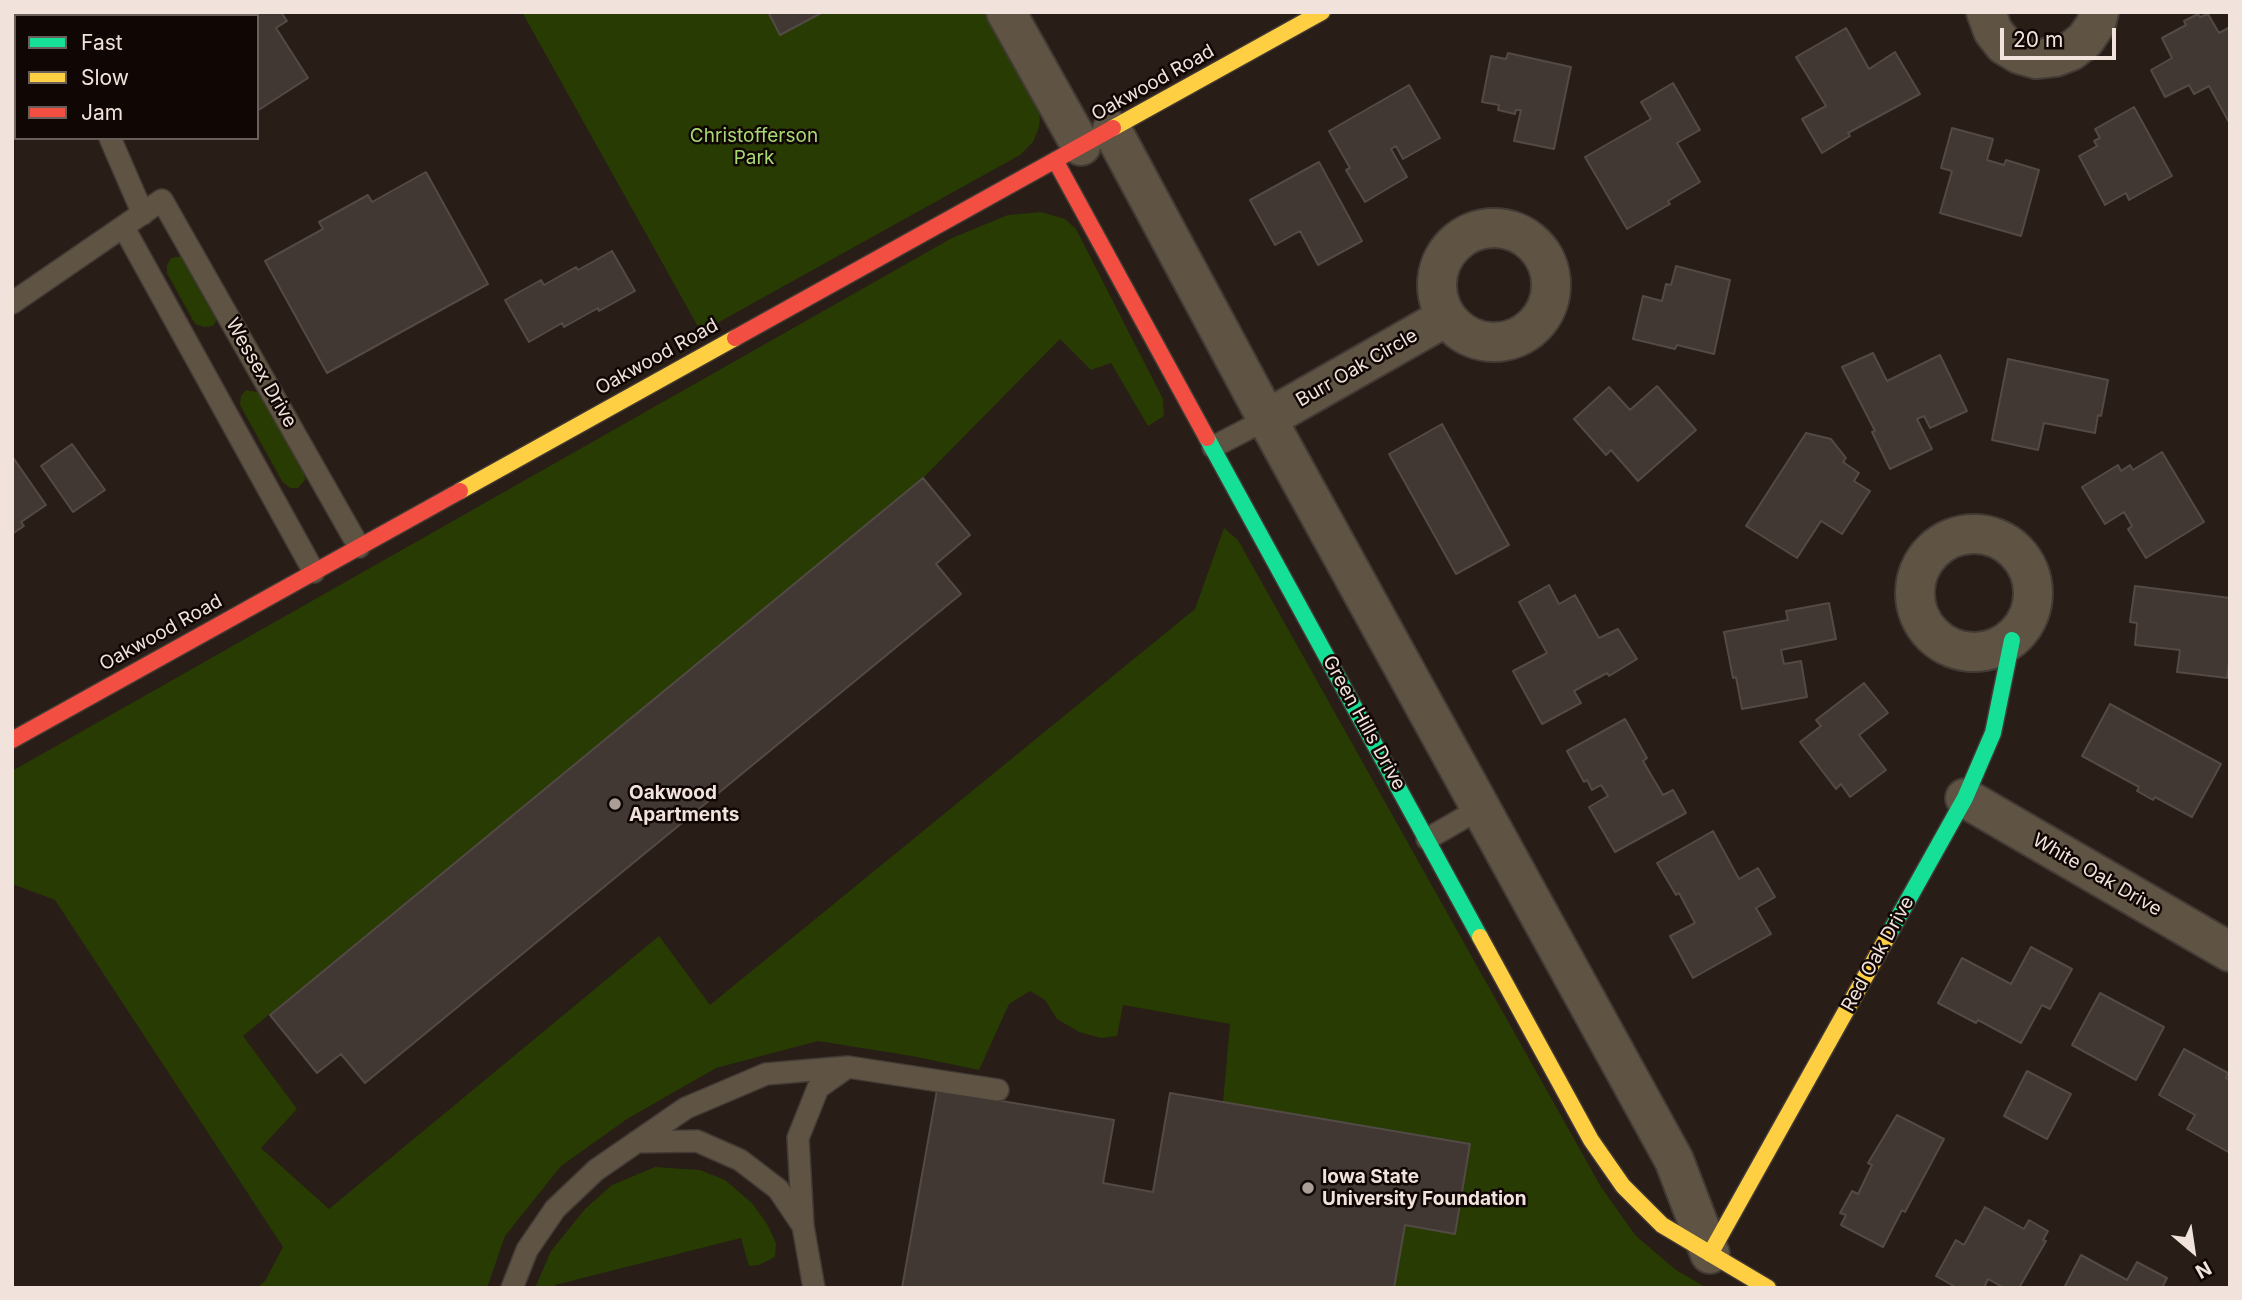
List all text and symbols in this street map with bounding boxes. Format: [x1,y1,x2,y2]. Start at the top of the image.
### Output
legend [14,14,259,140]
scale bar [2004,14,2120,58]
text: 20 m [2013,27,2063,52]
text: Fast [81,30,123,55]
street label: Oakwood Road [1088,40,1218,126]
text: Slow [81,65,129,90]
text: Jam [81,100,123,125]
park label: Christofferson Park [690,125,818,169]
street label: Wessex Drive [221,314,301,432]
street label: Oakwood Road [592,314,722,400]
street label: Burr Oak Circle [1292,324,1422,412]
street label: Oakwood Road [96,590,226,676]
street label: Green Hills Drive [1318,652,1410,794]
place label: Oakwood Apartments [629,782,739,826]
marker: Oakwood Apartments [607,796,623,812]
street label: White Oak Drive [2028,829,2166,921]
street label: Red Oak Drive [1837,892,1919,1016]
place label: Iowa State University Foundation [1322,1166,1527,1210]
marker: Iowa State University Foundation [1300,1180,1316,1196]
north arrow [2158,1216,2228,1286]
text: N [2192,1256,2215,1283]

